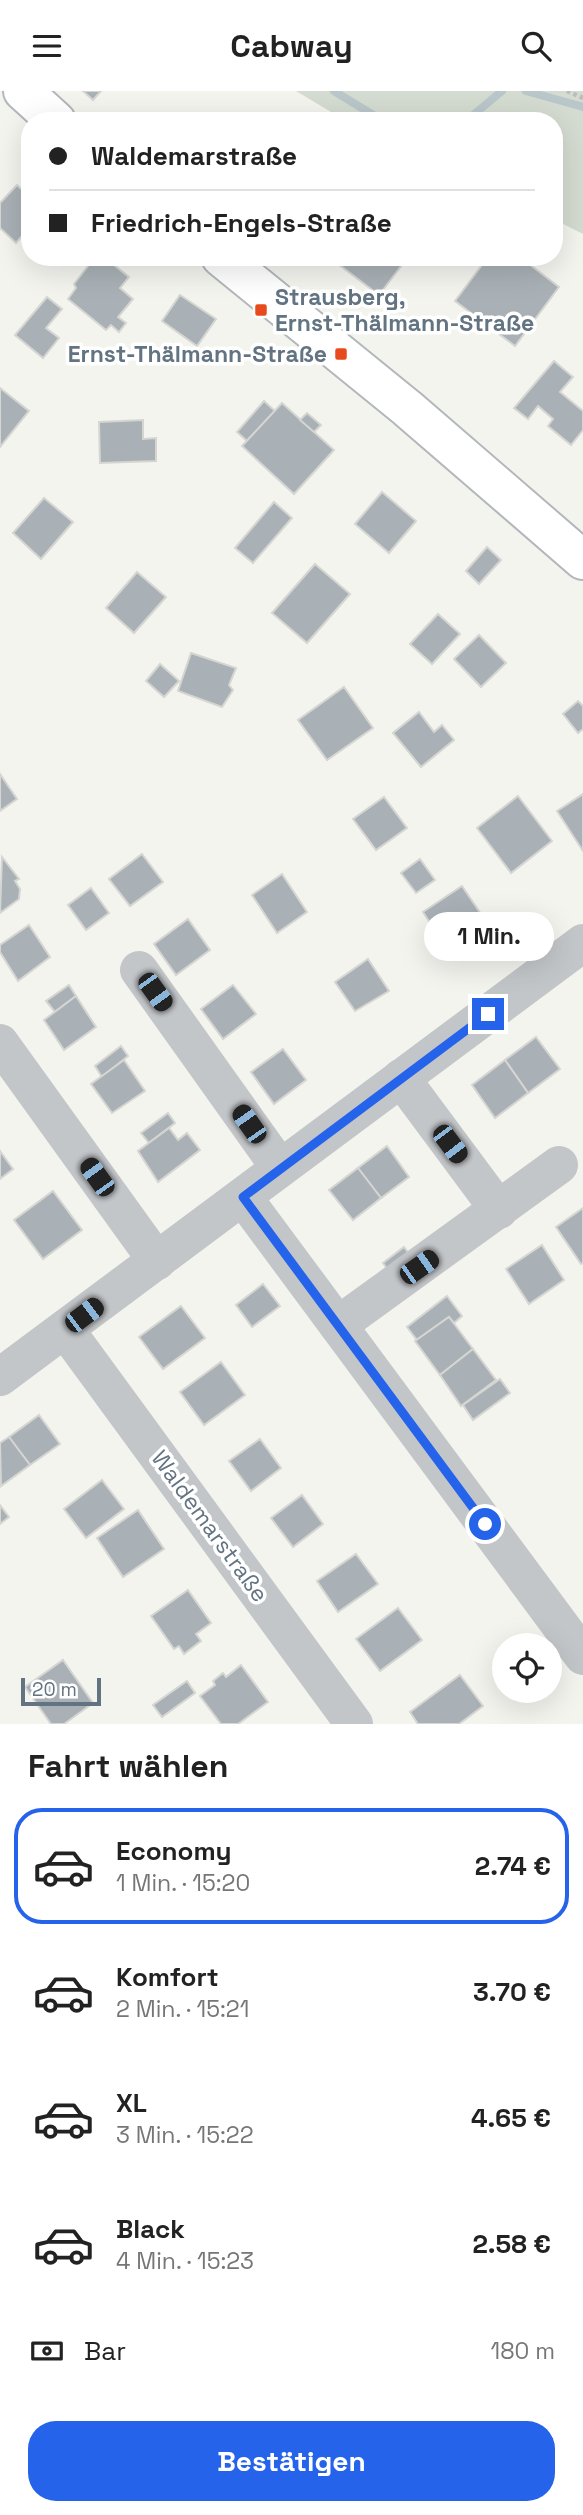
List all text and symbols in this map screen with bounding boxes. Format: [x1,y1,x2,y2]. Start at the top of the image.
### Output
text: Cabway [230,26,353,66]
icon: menu [28,27,66,65]
icon: search [517,27,555,65]
text: Waldemarstraße [91,139,297,173]
text: Friedrich-Engels-Straße [91,206,392,240]
place label: Strausberg, Ernst-Thälmann-Straße [275,282,534,338]
marker: Strausberg, Ernst-Thälmann-Straße [253,302,269,318]
place label: Ernst-Thälmann-Straße [68,339,327,369]
marker: Ernst-Thälmann-Straße [333,346,349,362]
callout: 1 Min. [423,913,553,961]
text: 1 Min. [457,921,521,951]
car [135,969,176,1015]
route end [472,998,504,1030]
car [229,1101,270,1147]
car [429,1121,472,1167]
car [77,1154,118,1200]
car [396,1246,443,1288]
car [61,1294,108,1336]
street label: Waldemarstraße [145,1444,275,1608]
route start [469,1508,501,1540]
map controls [492,1633,562,1703]
button: locate [492,1633,562,1703]
scale bar [21,1675,102,1707]
text: 20 m [32,1677,77,1702]
text: Fahrt wählen [28,1746,228,1786]
text: Economy [116,1834,232,1868]
icon: car [32,1835,95,1898]
text: 2.74 € [475,1849,551,1883]
text: 1 Min. · 15:20 [116,1868,250,1898]
text: Komfort [116,1960,219,1994]
icon: car [32,1961,95,2024]
text: 3.70 € [473,1975,551,2009]
text: 2 Min. · 15:21 [116,1994,249,2024]
text: XL [116,2086,147,2120]
icon: car [32,2087,95,2150]
text: 4.65 € [471,2101,551,2135]
text: 3 Min. · 15:22 [116,2120,254,2150]
text: Black [116,2212,185,2246]
icon: car [32,2213,95,2276]
text: 2.58 € [472,2227,551,2261]
text: 4 Min. · 15:23 [116,2246,254,2276]
icon: cash [28,2332,66,2370]
text: Bar [84,2334,126,2368]
text: 180 m [491,2336,555,2366]
button: Bestätigen [28,2421,555,2501]

